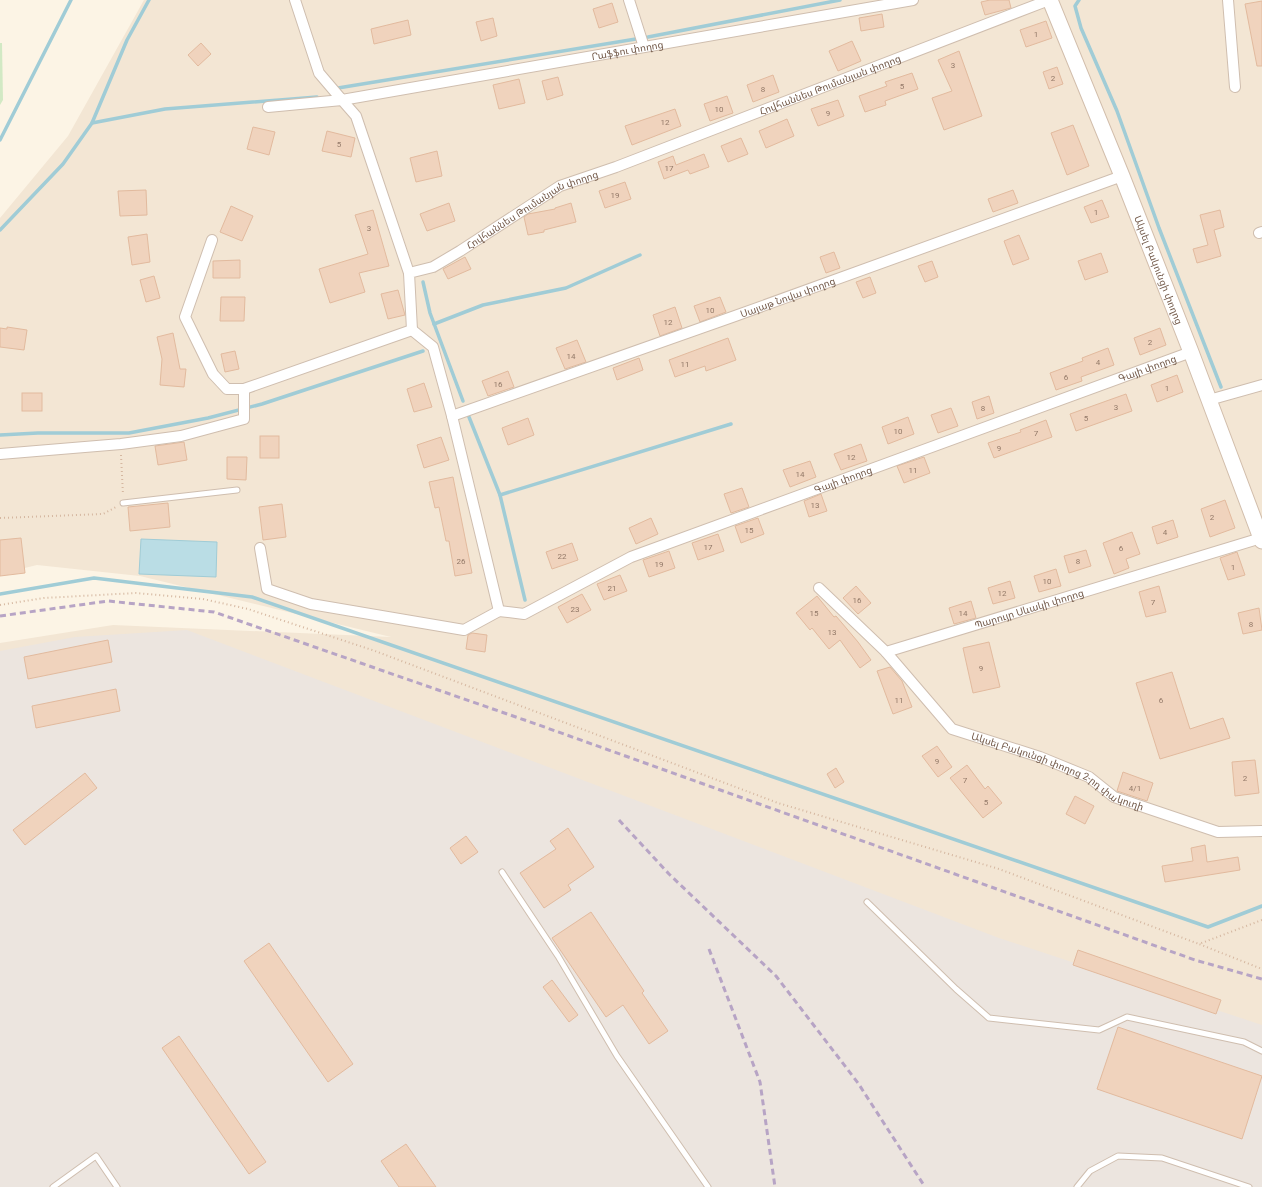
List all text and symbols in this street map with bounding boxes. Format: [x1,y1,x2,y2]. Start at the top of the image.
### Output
house number: 1 [1034,30,1038,39]
street label: Րաֆֆու փողոց [591,38,664,62]
street label: Հովհաննես Թումանյան փողոց [758,52,902,117]
house number: 3 [951,61,955,70]
house number: 2 [1051,74,1056,83]
house number: 5 [900,82,905,91]
house number: 8 [761,85,766,94]
house number: 10 [715,105,724,114]
house number: 9 [826,109,830,118]
house number: 12 [661,118,670,127]
house number: 5 [337,140,342,149]
house number: 17 [665,164,674,173]
street label: Հովհաննես Թումանյան փողոց [464,168,599,251]
house number: 19 [611,191,620,200]
house number: 1 [1094,208,1098,217]
street label: Ակսել Բակունցի փողոց [1132,214,1185,326]
house number: 3 [367,224,371,233]
street label: Սայաթ Նովա փողոց [738,275,837,319]
house number: 10 [706,306,715,315]
house number: 12 [664,318,673,327]
house number: 2 [1148,338,1153,347]
house number: 14 [567,352,576,361]
street label: Գայի փողոց [1117,352,1178,384]
house number: 4 [1096,358,1101,367]
house number: 11 [681,360,690,369]
house number: 6 [1064,373,1069,382]
house number: 16 [494,380,503,389]
house number: 1 [1165,384,1169,393]
house number: 3 [1114,403,1118,412]
house number: 8 [981,404,986,413]
house number: 5 [1084,414,1089,423]
house number: 10 [894,427,903,436]
house number: 7 [1034,429,1039,438]
house number: 9 [997,444,1001,453]
house number: 12 [847,453,856,462]
street label: Գայի փողոց [812,464,873,495]
house number: 11 [909,466,918,475]
house number: 14 [796,470,805,479]
house number: 13 [811,501,820,510]
house number: 2 [1210,513,1215,522]
house number: 15 [745,526,754,535]
house number: 4 [1163,528,1168,537]
house number: 17 [704,543,713,552]
house number: 6 [1119,544,1124,553]
house number: 22 [558,552,567,561]
house number: 26 [457,557,466,566]
house number: 8 [1076,557,1081,566]
house number: 19 [655,560,664,569]
house number: 1 [1231,563,1235,572]
house number: 10 [1043,577,1052,586]
house number: 21 [608,584,617,593]
street label: Պարույր Սևակի փողոց [973,587,1085,630]
house number: 12 [998,589,1007,598]
house number: 16 [853,596,862,605]
house number: 7 [1151,598,1156,607]
house number: 23 [571,605,580,614]
house number: 15 [810,609,819,618]
house number: 14 [959,609,968,618]
house number: 8 [1249,620,1254,629]
house number: 13 [828,628,837,637]
house number: 9 [979,664,983,673]
house number: 11 [895,696,904,705]
house number: 6 [1159,696,1164,705]
street label: Ակսել Բակունցի փողոց 2-րդ փակուղի [970,730,1145,812]
house number: 9 [935,757,939,766]
house number: 2 [1243,774,1248,783]
house number: 7 [963,776,968,785]
house number: 4/1 [1129,784,1141,793]
house number: 5 [984,798,989,807]

